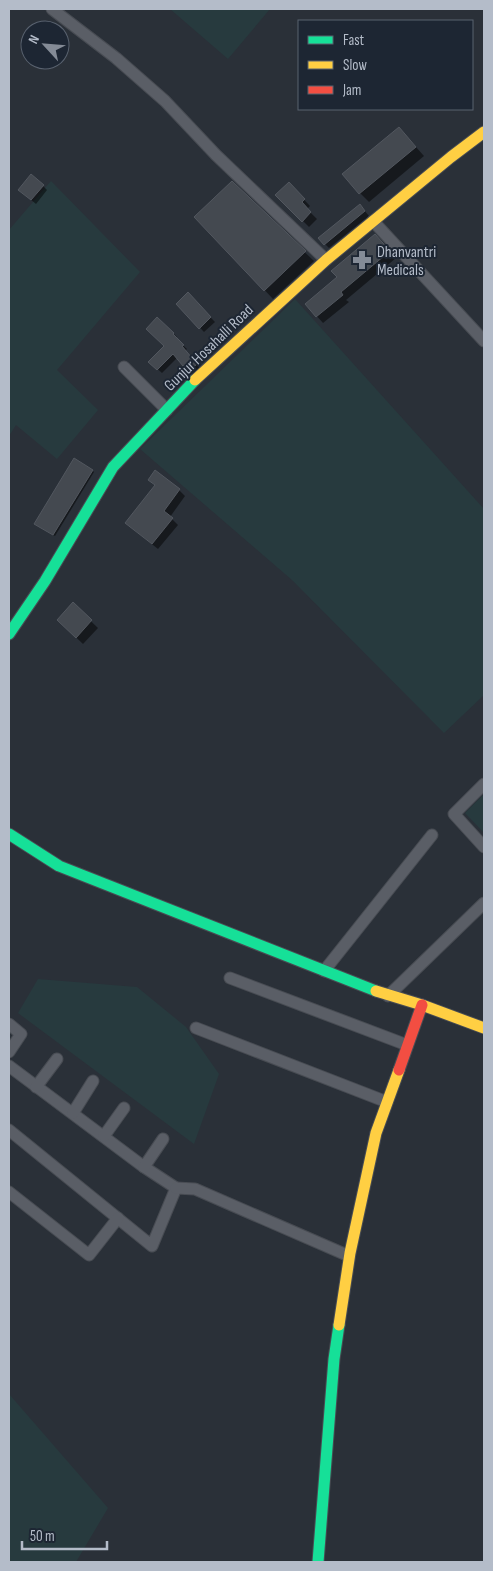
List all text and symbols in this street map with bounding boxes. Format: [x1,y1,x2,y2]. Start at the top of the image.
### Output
north arrow [20,20,70,70]
legend [298,20,473,110]
text: Fast [343,31,365,50]
text: N [24,32,43,47]
text: Slow [343,56,367,75]
text: Jam [342,81,361,100]
place label: Dhanvantri Medicals [377,243,436,280]
pharmacy icon: Dhanvantri Medicals [351,249,373,271]
street label: Gunjur Hosahalli Road [161,301,257,395]
scale bar [22,1518,108,1550]
text: 50 m [30,1527,55,1546]

